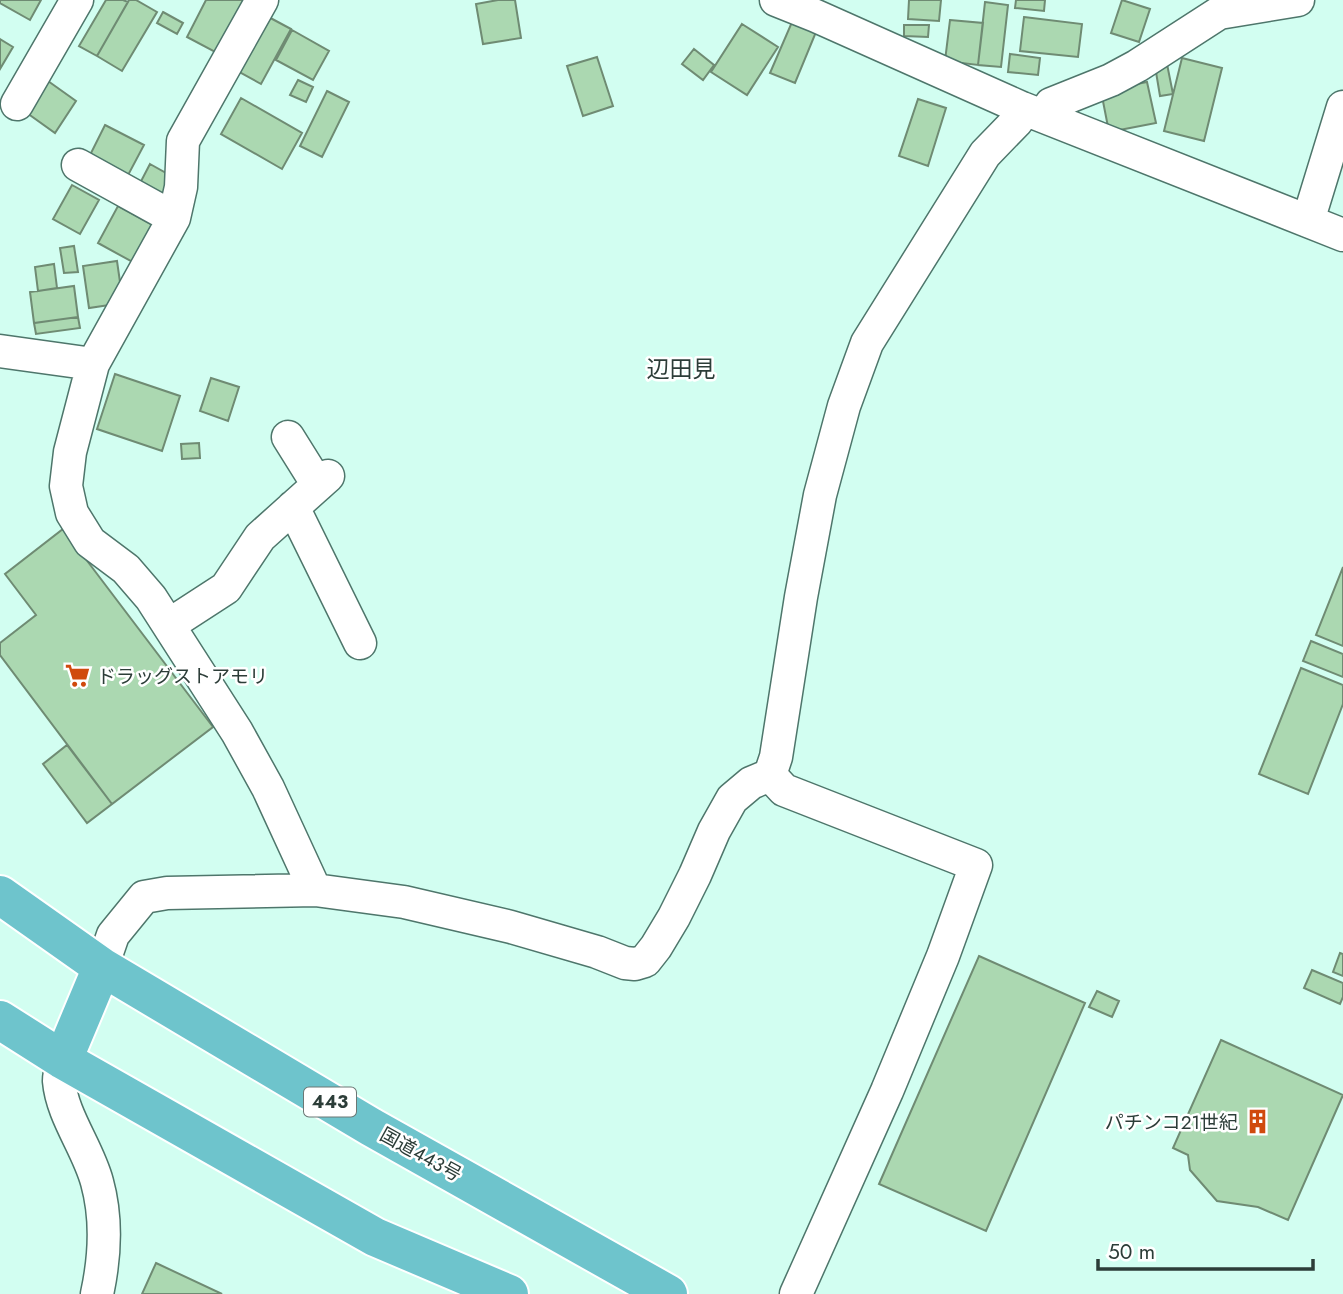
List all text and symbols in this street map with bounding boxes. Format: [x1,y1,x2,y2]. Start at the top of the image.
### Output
district label: 辺田見 [647,352,716,386]
supermarket icon: ドラッグストアモリ [63,662,91,690]
place label: ドラッグストアモリ [97,663,268,690]
road number: 443 [304,1087,356,1116]
building icon: パチンコ21世紀 [1244,1108,1272,1136]
place label: パチンコ21世紀 [1105,1109,1238,1136]
street label: 国道443号 [375,1121,466,1188]
scale bar [1098,1228,1313,1272]
text: 50 m [1108,1237,1155,1267]

